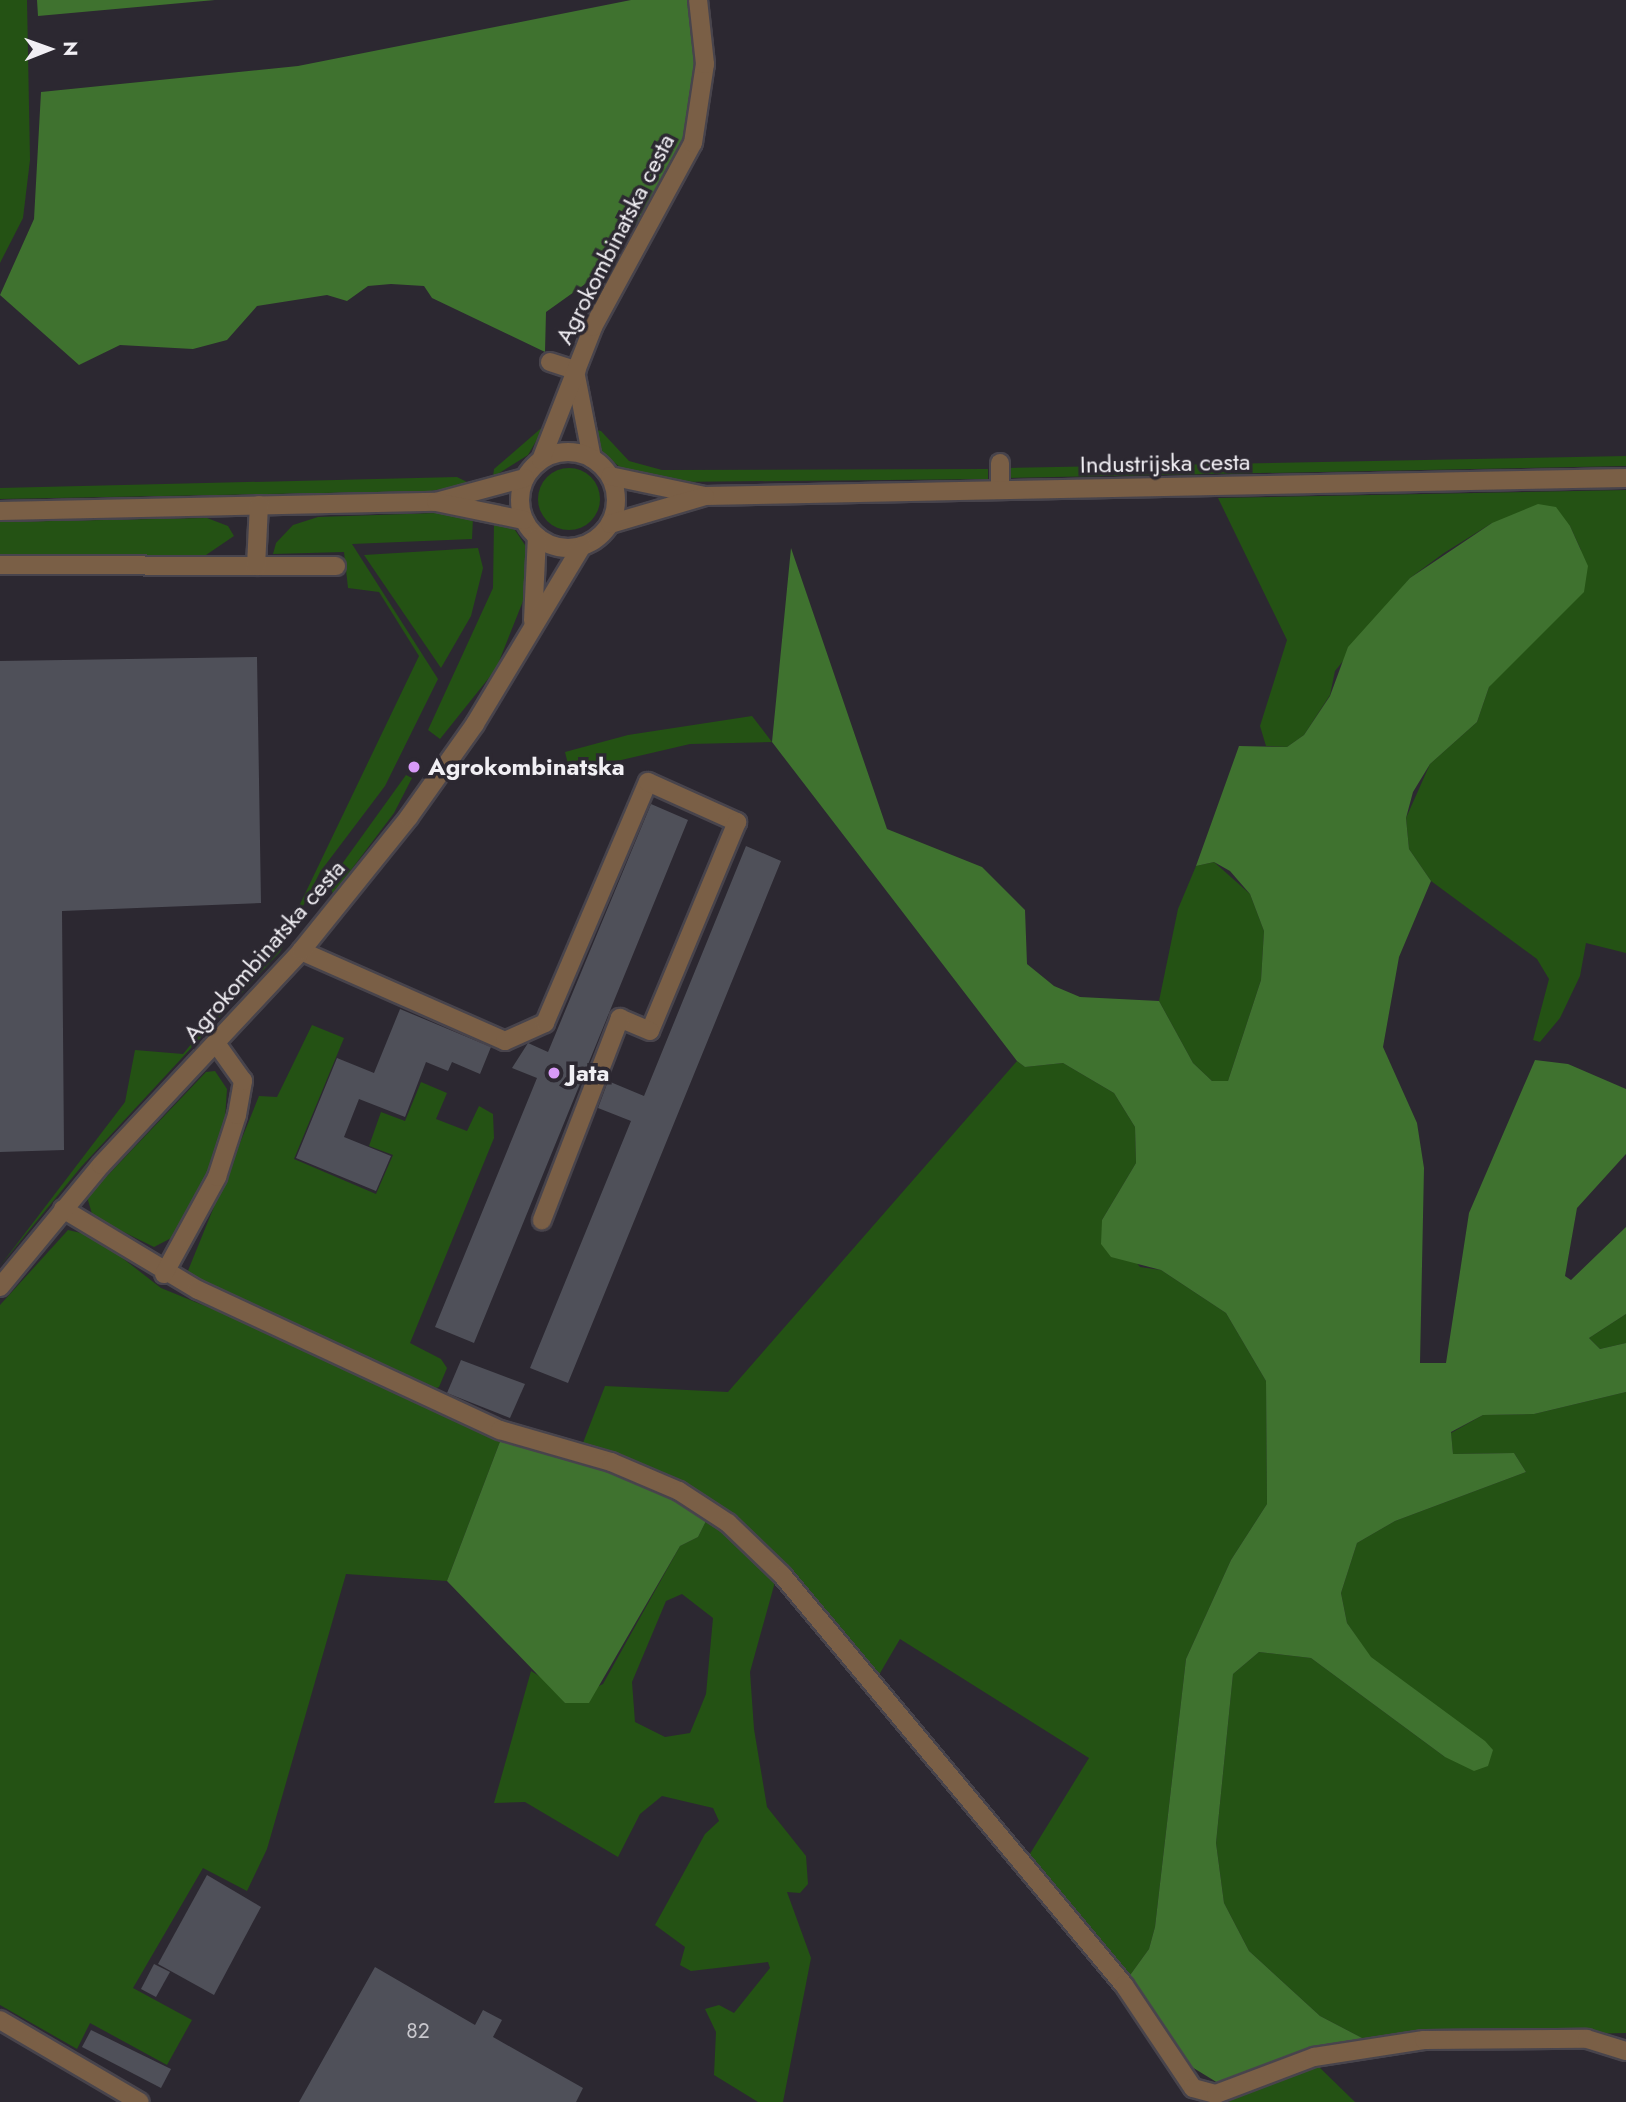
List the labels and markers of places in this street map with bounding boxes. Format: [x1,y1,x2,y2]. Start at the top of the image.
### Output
place label: Agrokombinatska [428,753,625,781]
marker: Agrokombinatska [406,759,422,775]
place label: Jata [568,1059,609,1087]
marker: Jata [546,1065,562,1081]

